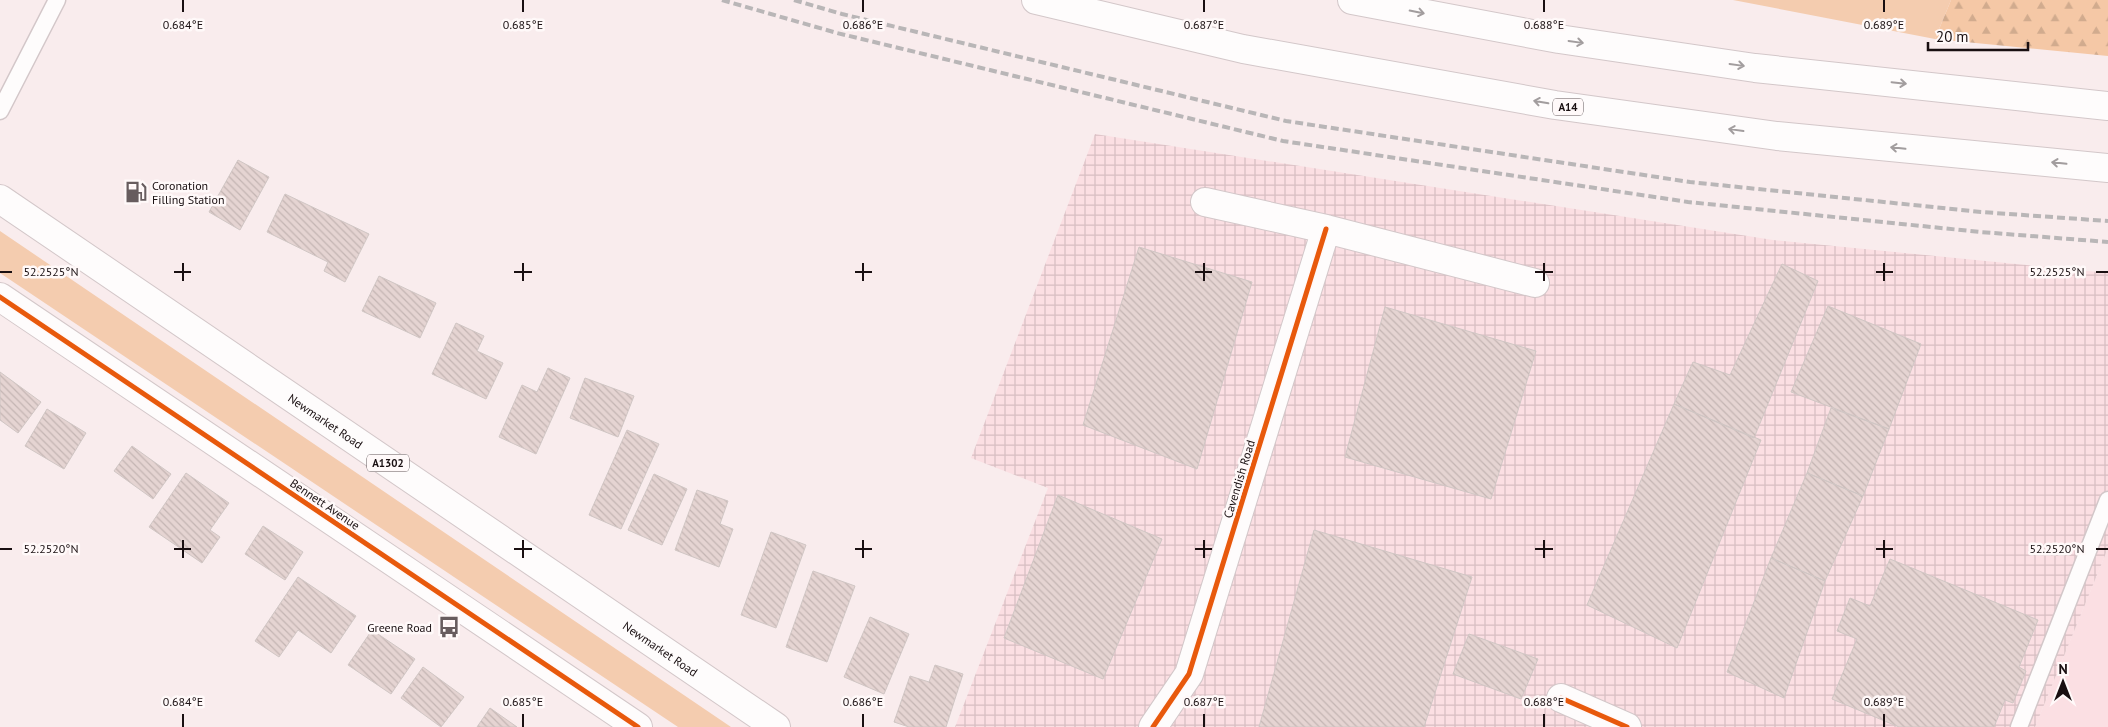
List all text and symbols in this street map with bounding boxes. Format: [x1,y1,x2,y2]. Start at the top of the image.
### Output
one-way arrow [1408,8,1424,18]
text: 0.684°E [163,17,203,32]
text: 0.685°E [503,17,543,32]
text: 0.686°E [843,17,883,32]
text: 0.687°E [1184,17,1224,32]
text: 0.688°E [1524,17,1564,32]
text: 0.689°E [1864,17,1904,32]
scale bar [1928,20,2028,52]
text: 20 m [1936,27,1969,46]
one-way arrow [1568,37,1584,47]
one-way arrow [1729,60,1745,70]
one-way arrow [1891,78,1907,87]
one-way arrow [1533,97,1549,107]
road number: A14 [1553,98,1583,115]
one-way arrow [1729,125,1745,135]
one-way arrow [1890,143,1906,153]
one-way arrow [2052,159,2068,168]
place label: Coronation Filling Station [152,178,225,207]
fuel station icon: Coronation Filling Station [123,179,149,205]
text: 52.2525°N [24,264,78,279]
text: 52.2525°N [2030,264,2084,279]
street label: Newmarket Road [286,390,366,451]
street label: Cavendish Road [1220,438,1258,520]
road number: A1302 [367,454,409,472]
street label: Bennett Avenue [287,475,363,533]
text: 52.2520°N [24,541,78,556]
text: 52.2520°N [2030,541,2084,556]
bus stop icon: Greene Road [436,614,462,640]
street label: Newmarket Road [620,618,701,679]
place label: Greene Road [367,620,432,635]
north arrow [2038,657,2088,707]
text: N [2058,660,2068,678]
text: 0.684°E [163,694,203,709]
text: 0.685°E [503,694,543,709]
text: 0.686°E [843,694,883,709]
text: 0.687°E [1184,694,1224,709]
text: 0.688°E [1524,694,1564,709]
text: 0.689°E [1864,694,1904,709]

